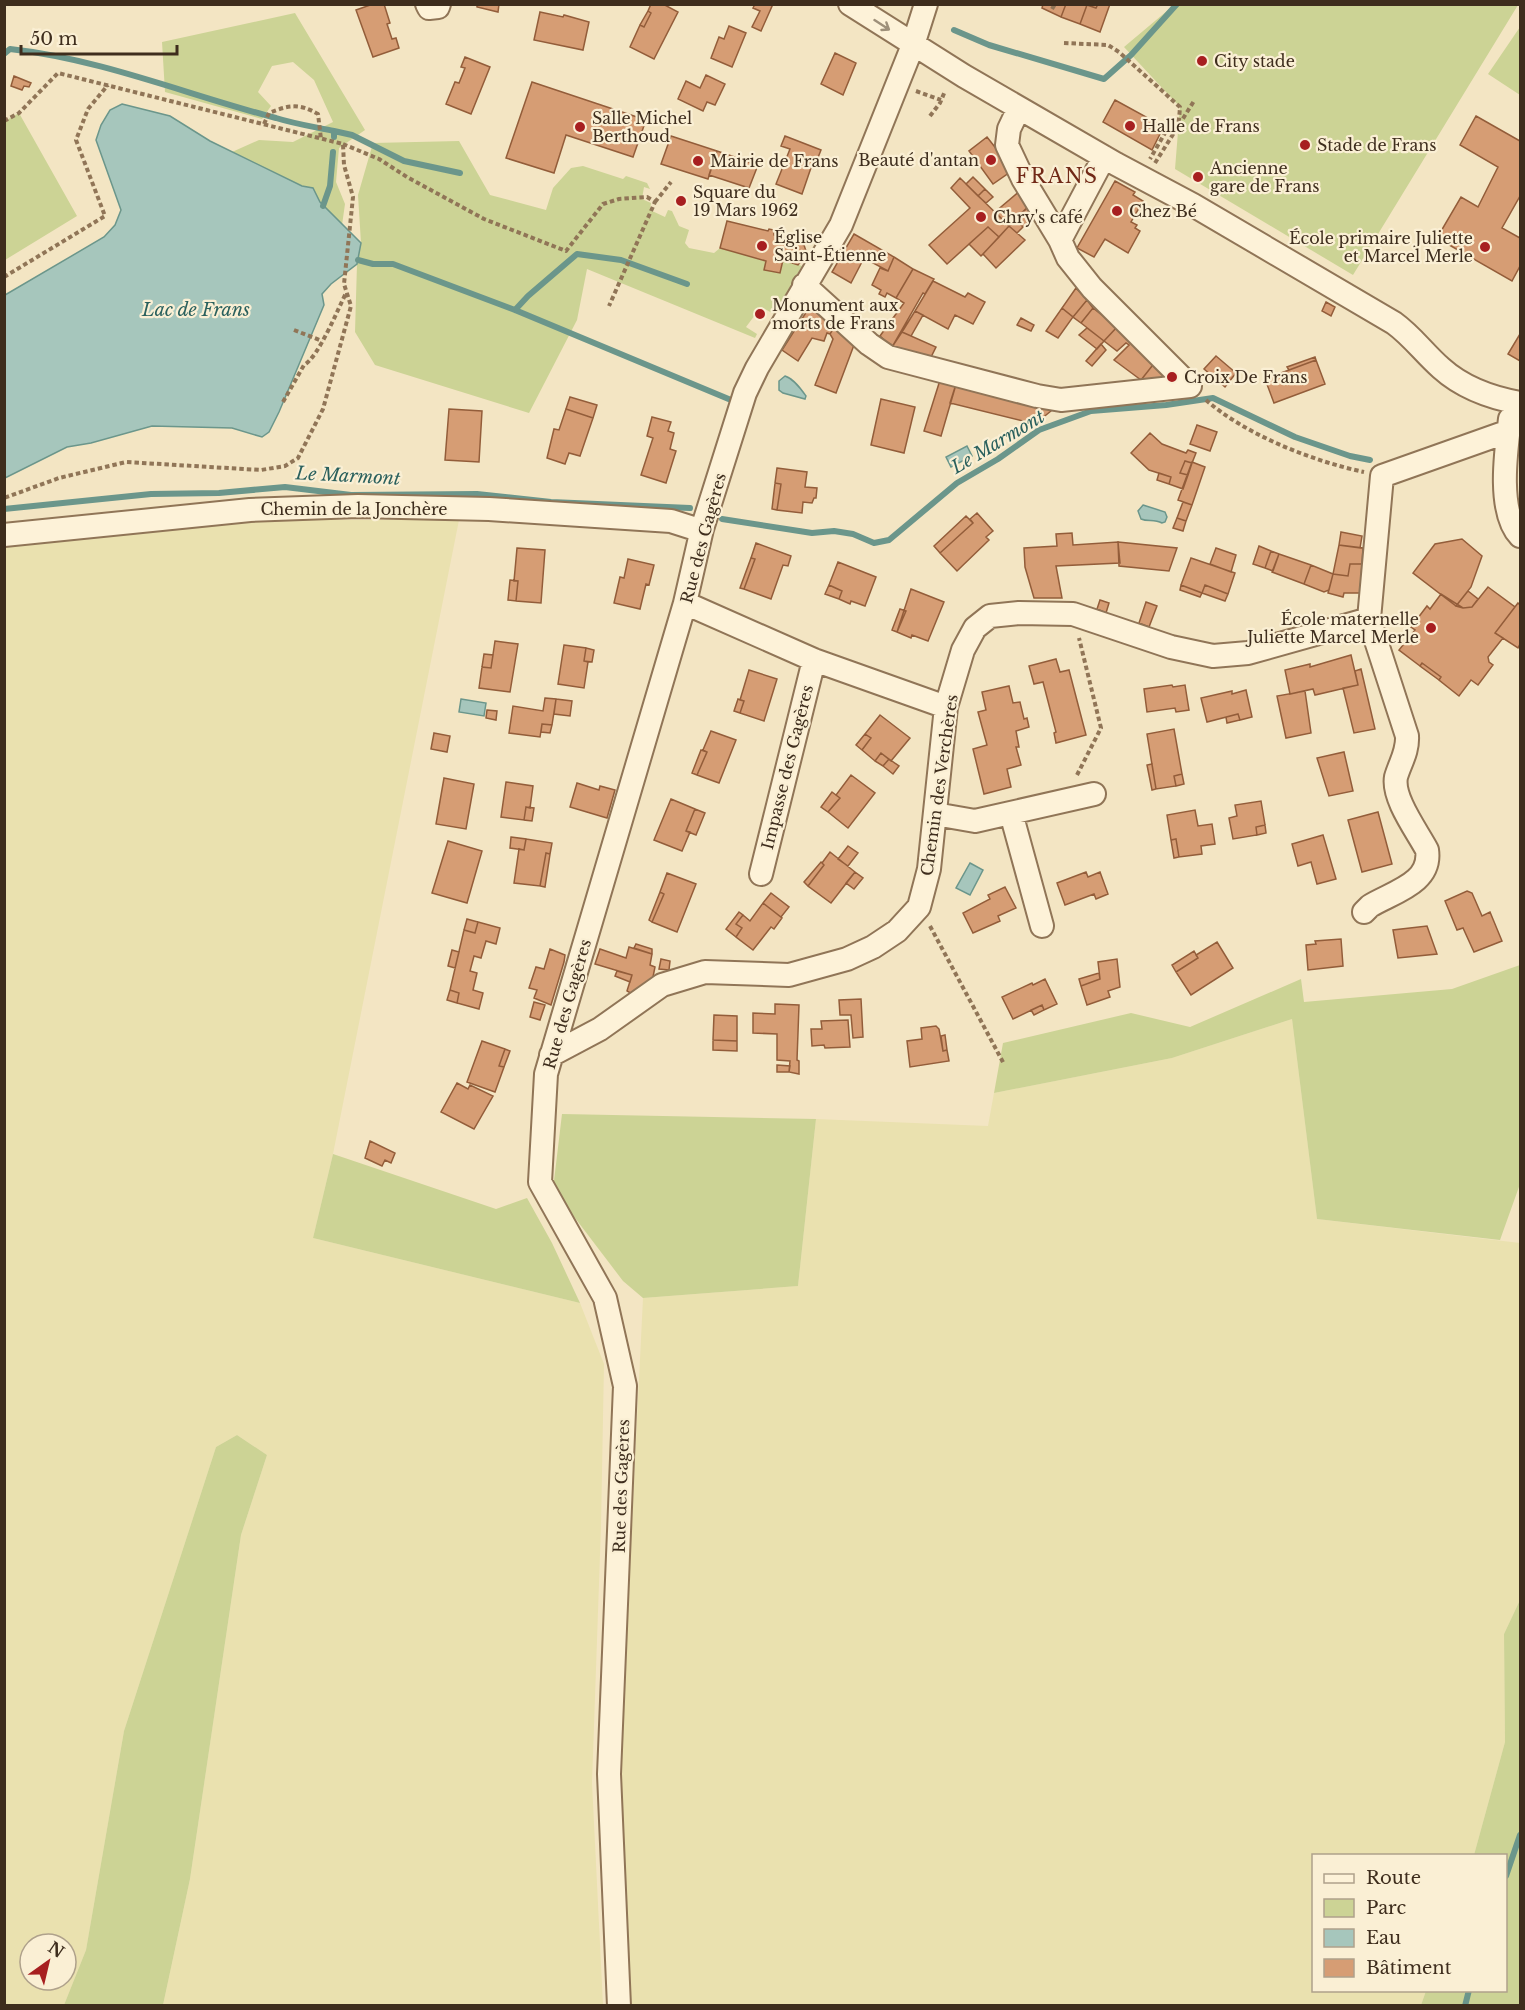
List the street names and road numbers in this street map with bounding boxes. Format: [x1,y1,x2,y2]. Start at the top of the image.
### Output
street label: Rue des Gagères [676,471,730,605]
street label: Chemin de la Jonchère [260,499,448,519]
street label: Impasse des Gagères [757,683,817,851]
street label: Chemin des Verchères [916,693,962,877]
street label: Rue des Gagères [539,937,595,1071]
street label: Rue des Gagères [609,1419,633,1553]

